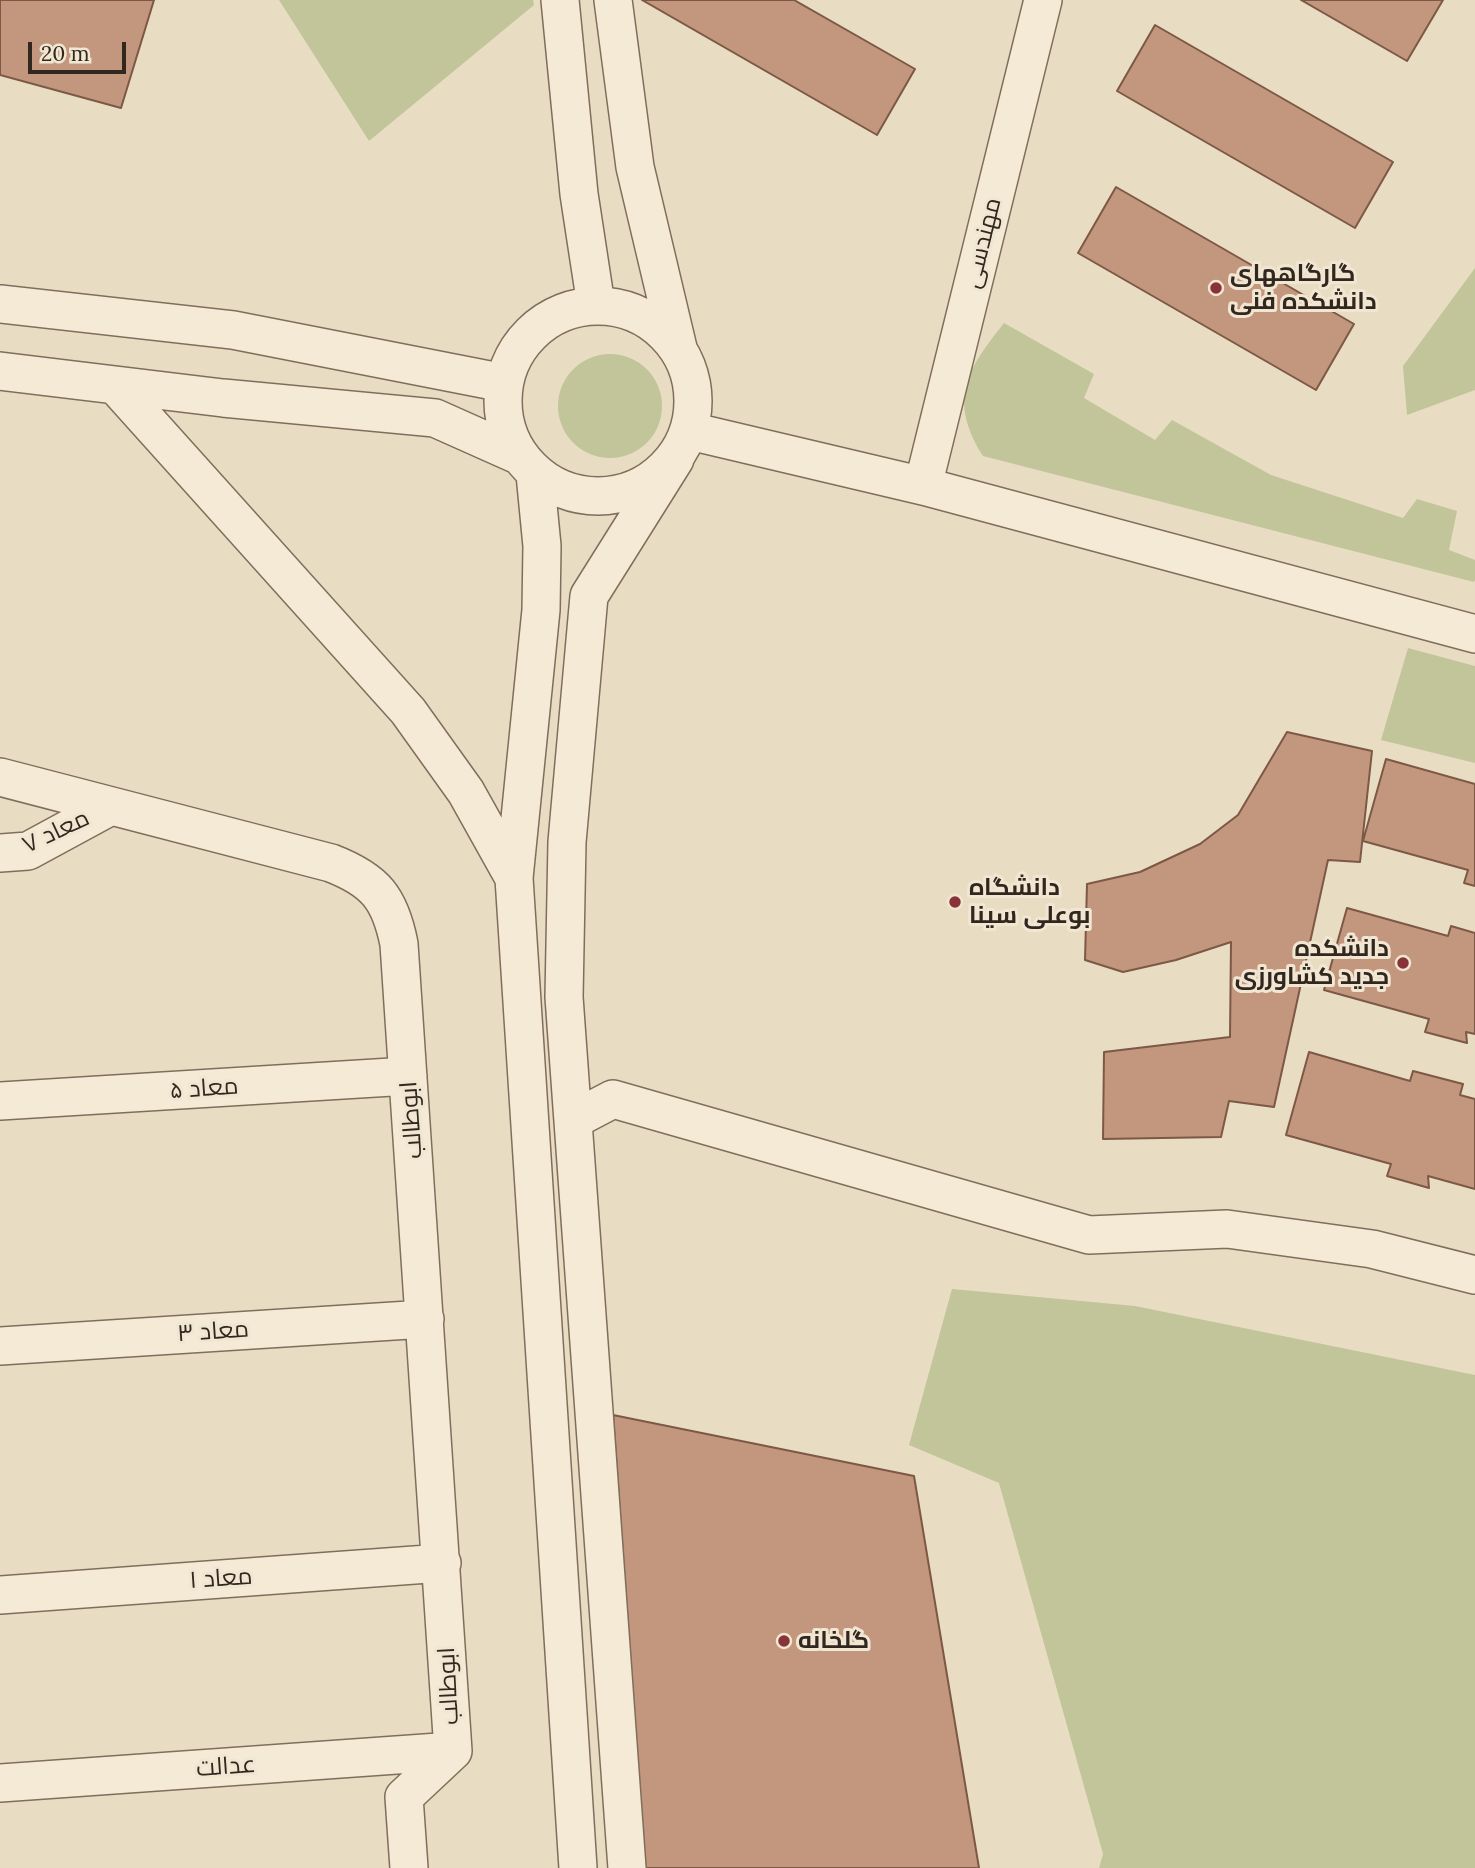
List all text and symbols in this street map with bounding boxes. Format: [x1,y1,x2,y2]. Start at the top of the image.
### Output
scale bar [32,28,130,72]
text: 20 m [41,40,90,67]
street label: مهندسی [958,195,1008,291]
place label: گارگاههای دانشکده فنی [1230,260,1377,316]
marker: گارگاههای دانشکده فنی [1208,280,1224,296]
street label: معاد ۷ [18,804,94,860]
place label: دانشگاه بوعلی سینا [969,874,1091,930]
marker: دانشگاه بوعلی سینا [947,894,963,910]
place label: دانشکده جدید کشاورزی [1235,935,1389,991]
marker: دانشکده جدید کشاورزی [1395,955,1411,971]
street label: معاد ۵ [169,1072,239,1106]
street label: ابوطالب [395,1080,429,1160]
street label: معاد ۳ [176,1315,250,1349]
street label: معاد ۱ [189,1562,253,1596]
place label: گلخانه [798,1627,869,1655]
marker: گلخانه [776,1633,792,1649]
street label: ابوطالب [433,1646,465,1726]
street label: عدالت [195,1751,257,1783]

